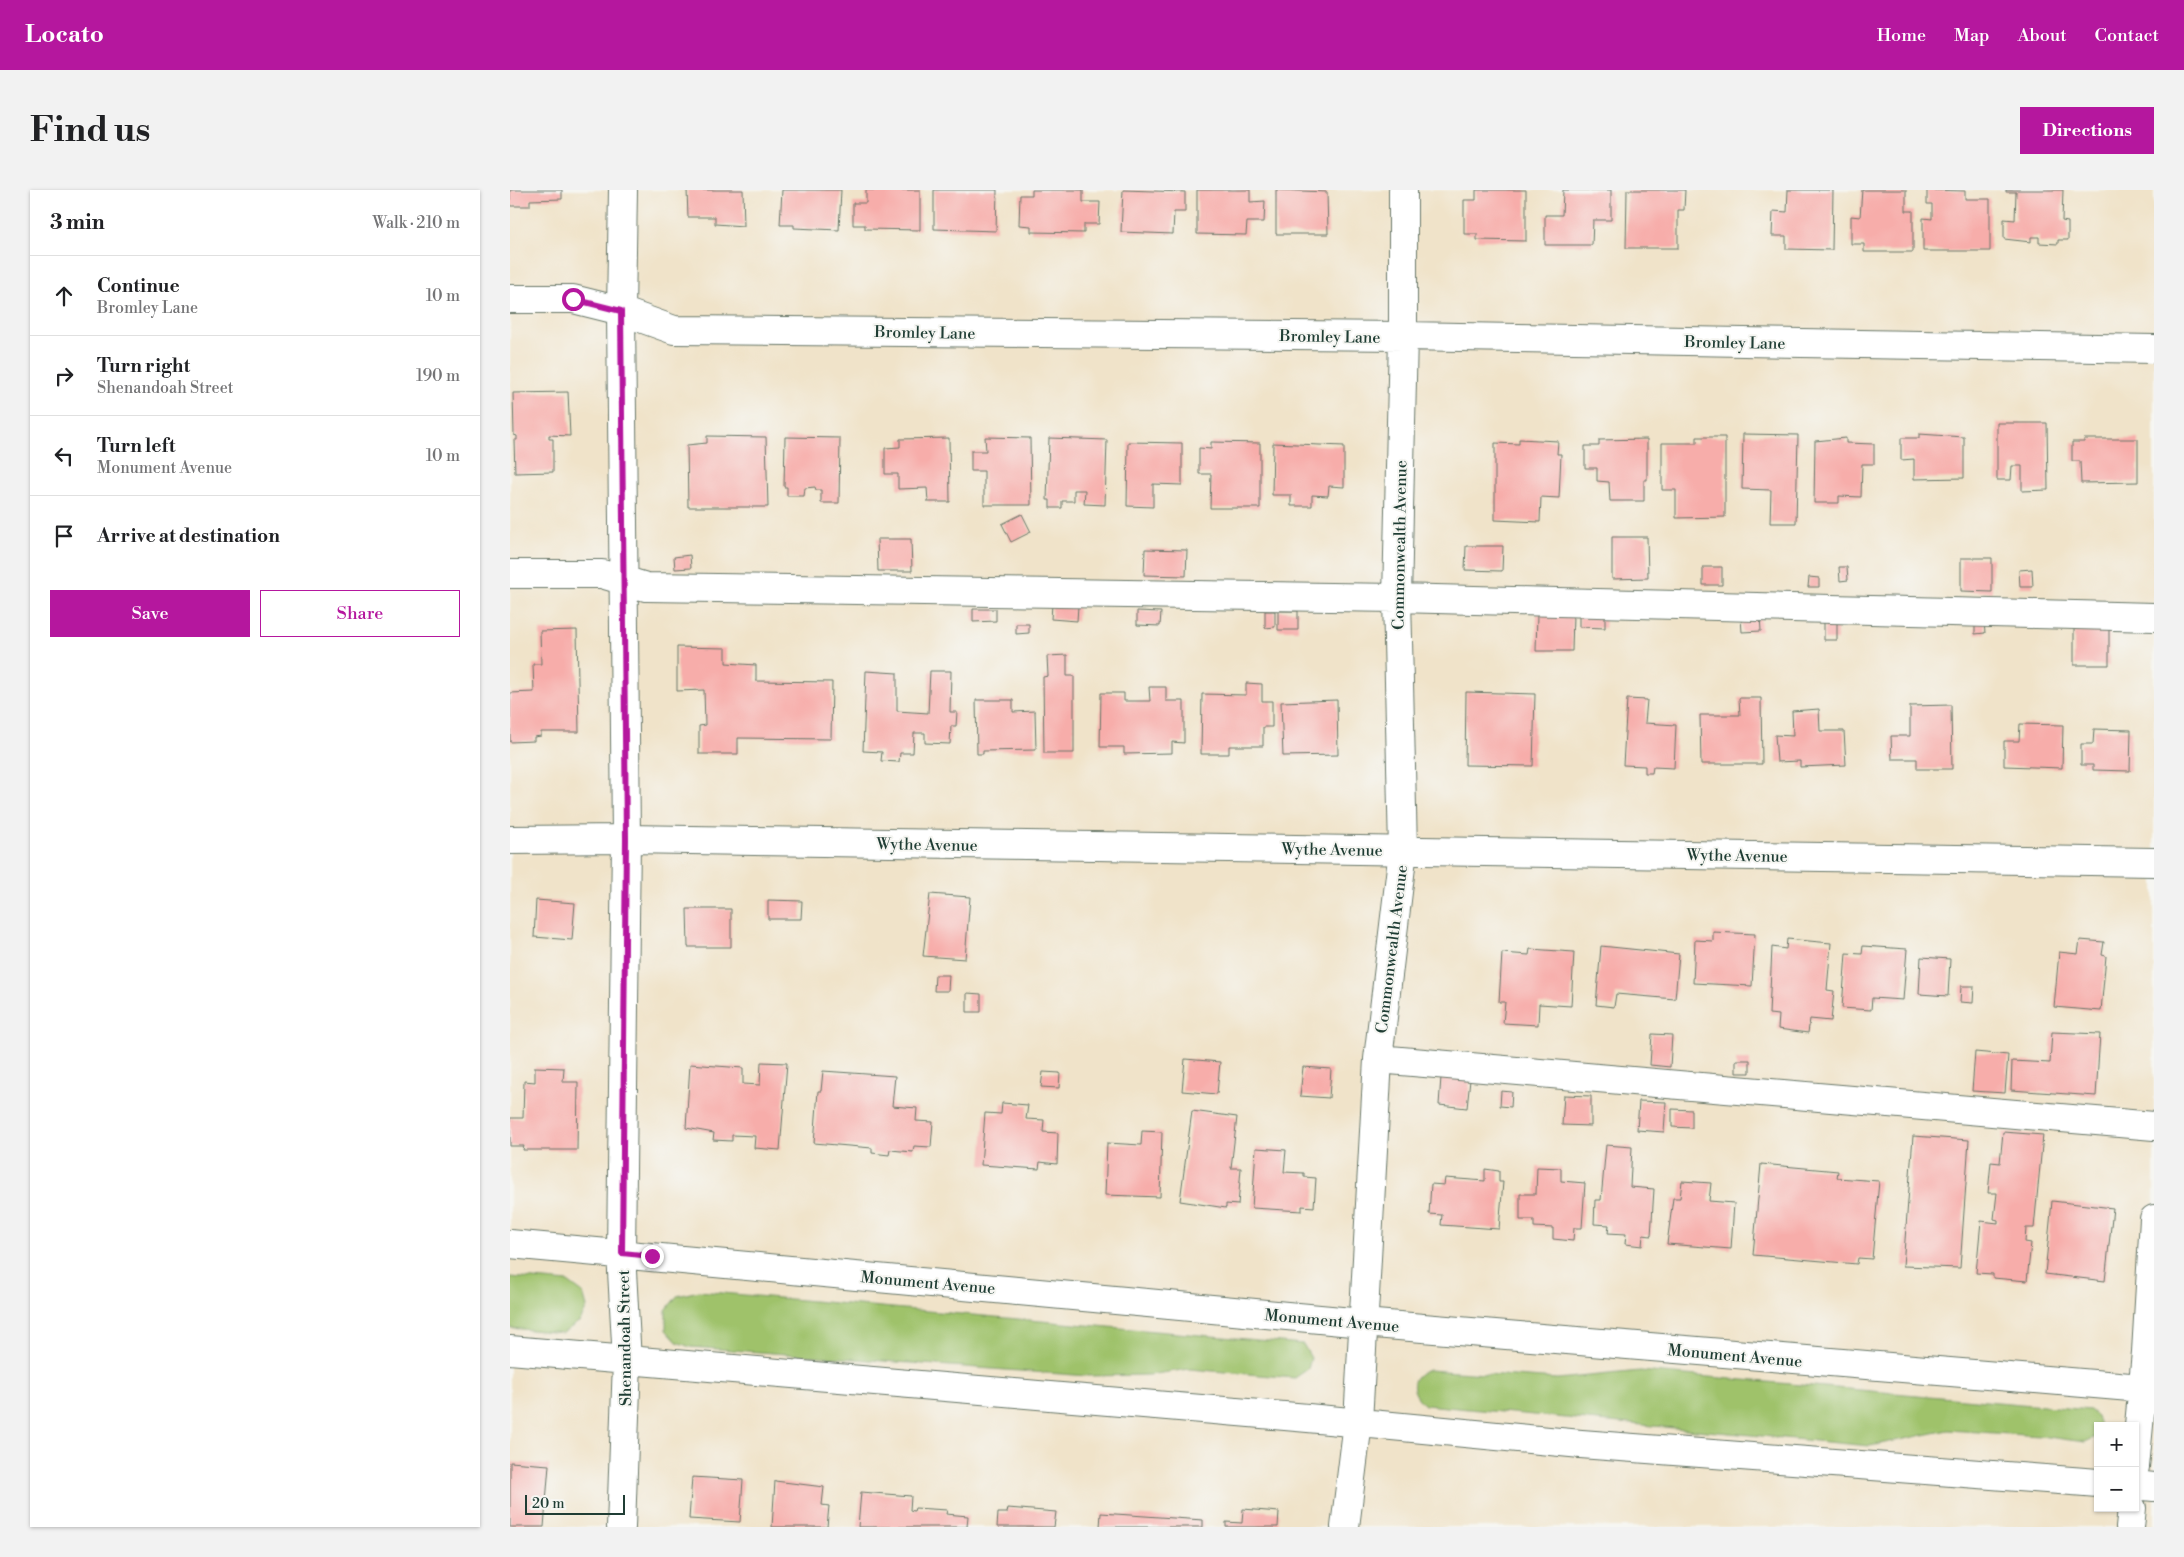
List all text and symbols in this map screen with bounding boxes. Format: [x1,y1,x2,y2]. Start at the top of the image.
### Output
text: Locato [25,20,104,50]
text: Home [1877,24,1926,47]
text: Map [1954,24,1990,47]
text: About [2018,24,2067,47]
text: Contact [2095,24,2159,47]
button: Directions [2020,107,2154,154]
text: Find us [30,109,150,152]
text: 3 min [50,210,105,236]
text: Walk · 210 m [372,213,460,233]
text: Continue [97,274,180,298]
icon: ahead [50,282,78,310]
text: 10 m [426,286,460,306]
route start [562,288,585,311]
text: Bromley Lane [97,298,198,318]
street label: Bromley Lane [873,322,976,344]
street label: Bromley Lane [1278,326,1381,348]
street label: Bromley Lane [1683,332,1786,354]
text: Turn right [97,354,190,378]
icon: right [50,362,78,390]
text: 190 m [416,366,460,386]
text: Shenandoah Street [97,378,233,398]
text: Turn left [97,434,176,458]
icon: left [50,442,78,470]
text: 10 m [426,446,460,466]
text: Monument Avenue [97,458,232,478]
street label: Commonwealth Avenue [1389,460,1411,630]
icon: arrive [50,522,78,550]
text: Arrive at destination [97,524,280,548]
button: Save [50,590,250,637]
button: Share [260,590,460,637]
street label: Wythe Avenue [875,834,978,856]
street label: Wythe Avenue [1280,839,1383,861]
street label: Wythe Avenue [1685,845,1788,867]
street label: Commonwealth Avenue [1372,864,1412,1035]
route end [641,1245,664,1268]
street label: Monument Avenue [860,1267,996,1299]
street label: Shenandoah Street [614,1269,636,1406]
street label: Monument Avenue [1264,1305,1400,1337]
street label: Monument Avenue [1667,1340,1803,1372]
map controls [2094,1422,2139,1512]
button: + [2094,1422,2139,1467]
button: − [2094,1467,2139,1512]
scale bar [525,1492,625,1515]
text: 20 m [532,1495,564,1513]

